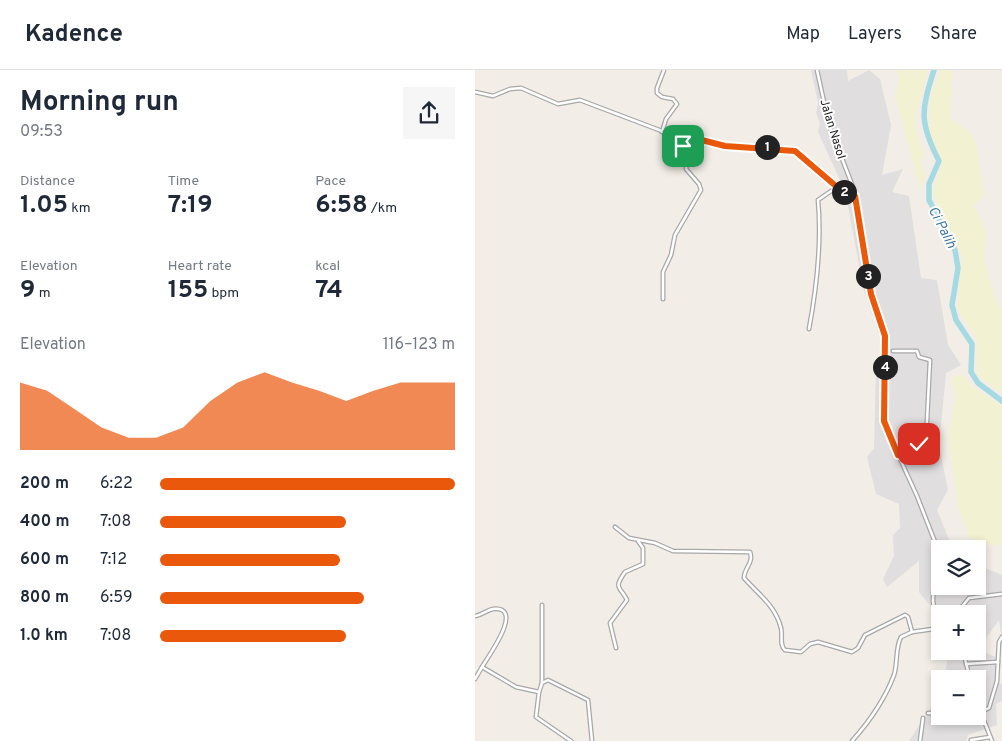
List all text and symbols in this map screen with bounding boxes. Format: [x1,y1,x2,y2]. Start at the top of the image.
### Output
text: Kadence [25,20,123,50]
text: Map [786,23,820,46]
text: Layers [848,23,902,46]
text: Share [930,23,977,46]
text: Morning run [20,85,179,121]
button: share [403,87,455,139]
street label: Jalan Nasol [815,97,849,161]
text: 09:53 [20,122,63,142]
pin [662,125,704,167]
icon: arrive [669,132,697,160]
pin: 1 [755,134,779,160]
text: 1 [765,139,770,156]
text: Distance [20,173,75,190]
text: Time [168,173,199,190]
text: Pace [315,173,346,190]
pin: 2 [831,180,857,204]
text: 2 [840,184,849,201]
text: 1.05 [20,190,68,222]
text: 7:19 [168,190,213,222]
text: 6:58 [315,190,368,222]
text: km [68,200,91,217]
text: /km [368,200,397,217]
water label: Ci Palih [924,204,960,252]
text: Elevation [20,258,78,275]
text: Heart rate [168,258,232,275]
text: kcal [315,258,340,275]
pin: 3 [855,264,881,288]
text: 3 [864,268,873,285]
text: 9 [20,275,35,307]
text: 155 [168,275,208,307]
text: 74 [315,275,343,307]
text: m [35,285,51,302]
text: bpm [208,285,239,302]
text: Elevation [20,335,86,355]
text: 116–123 m [383,335,455,355]
pin: 4 [873,354,897,380]
text: 4 [881,359,890,376]
pin [898,423,940,465]
icon: check [905,430,933,458]
text: 200 m [20,474,69,494]
text: 6:22 [100,474,133,494]
text: 400 m [20,512,69,532]
text: 7:08 [100,512,131,532]
map controls [931,540,986,725]
button: layers [931,540,986,595]
text: 600 m [20,550,69,570]
text: 7:12 [100,550,127,570]
text: 800 m [20,588,69,608]
text: 6:59 [100,588,132,608]
button: + [931,605,986,660]
text: 1.0 km [20,626,68,646]
text: 7:08 [100,626,131,646]
button: − [931,670,986,725]

